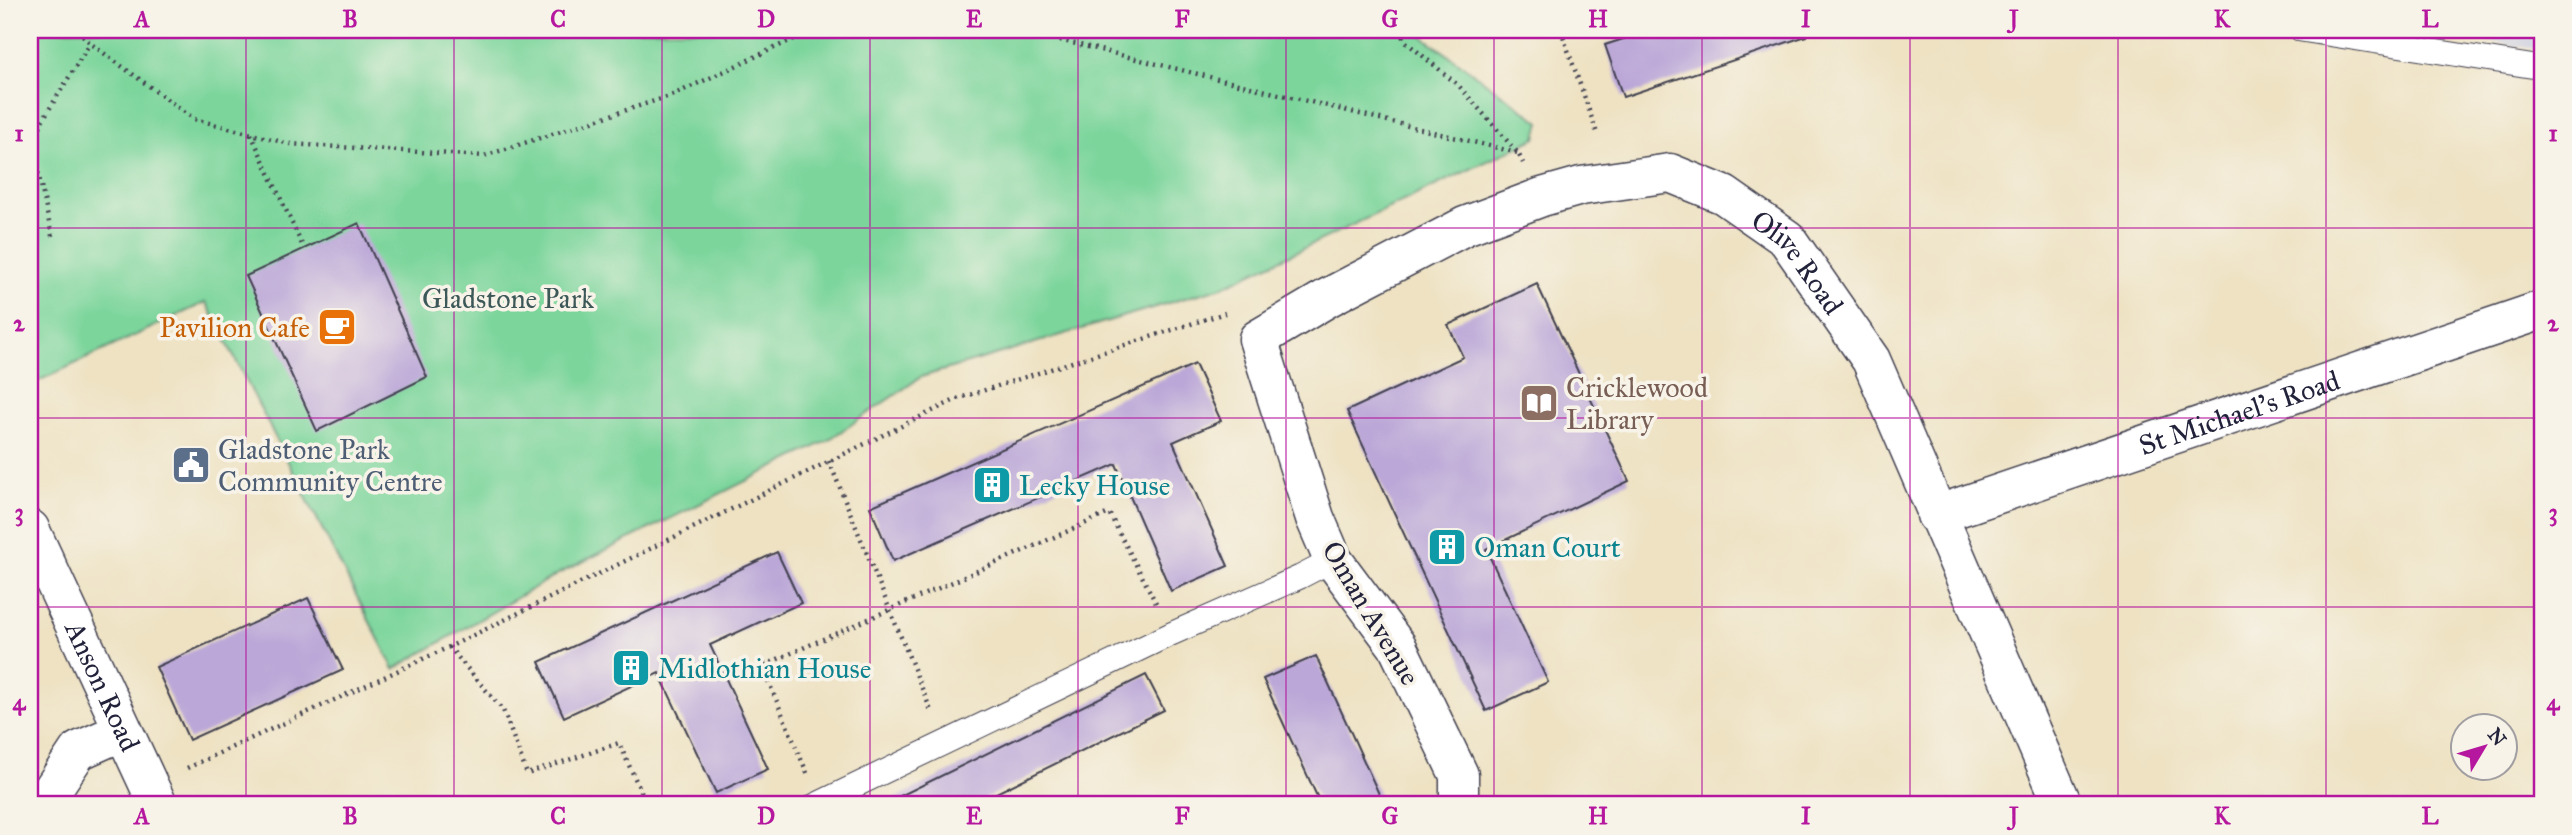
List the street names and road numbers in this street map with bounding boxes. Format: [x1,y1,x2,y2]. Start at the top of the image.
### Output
street label: Olive Road [1745,202,1851,321]
street label: St Michael's Road [2134,362,2344,463]
street label: Oman Avenue [1314,535,1428,691]
street label: Anson Road [57,614,148,757]

